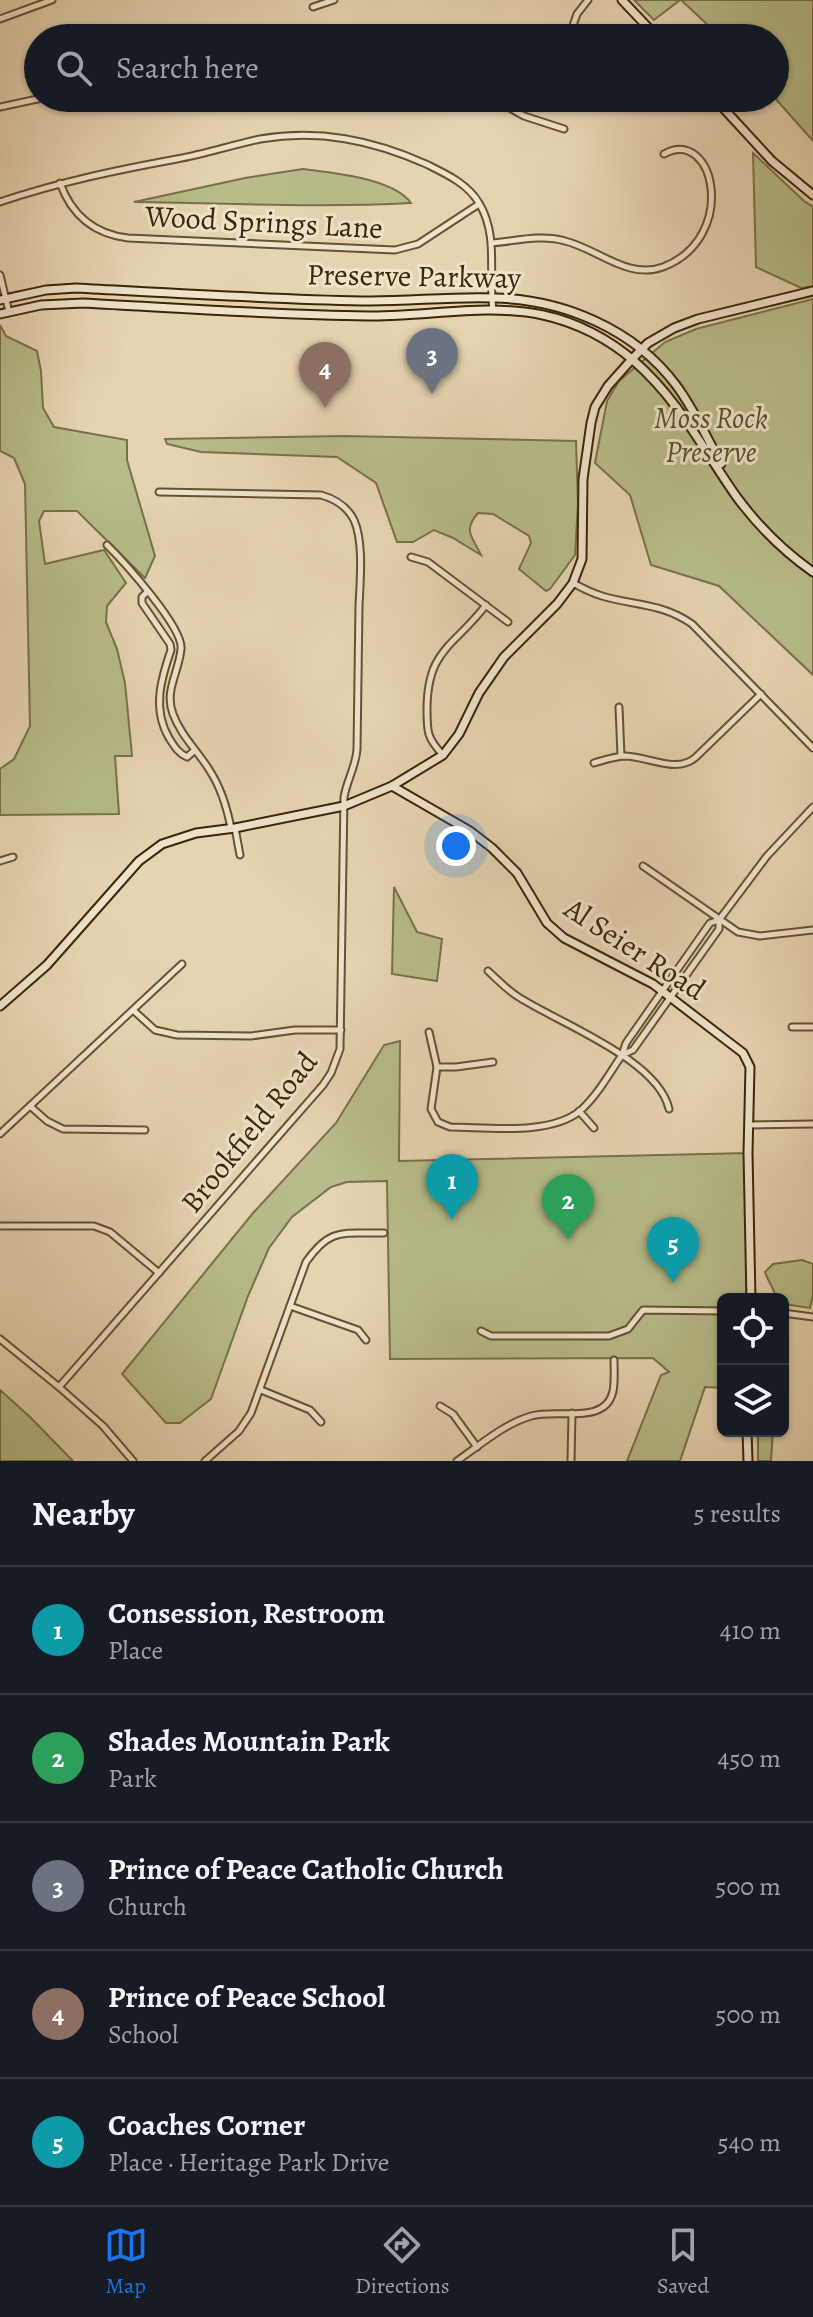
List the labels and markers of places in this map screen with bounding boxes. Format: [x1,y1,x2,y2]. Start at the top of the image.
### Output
pin: 3 [406,328,458,394]
pin: 4 [299,342,351,408]
pin: 1 [426,1154,478,1220]
pin: 2 [542,1174,594,1240]
pin: 5 [647,1217,699,1283]

